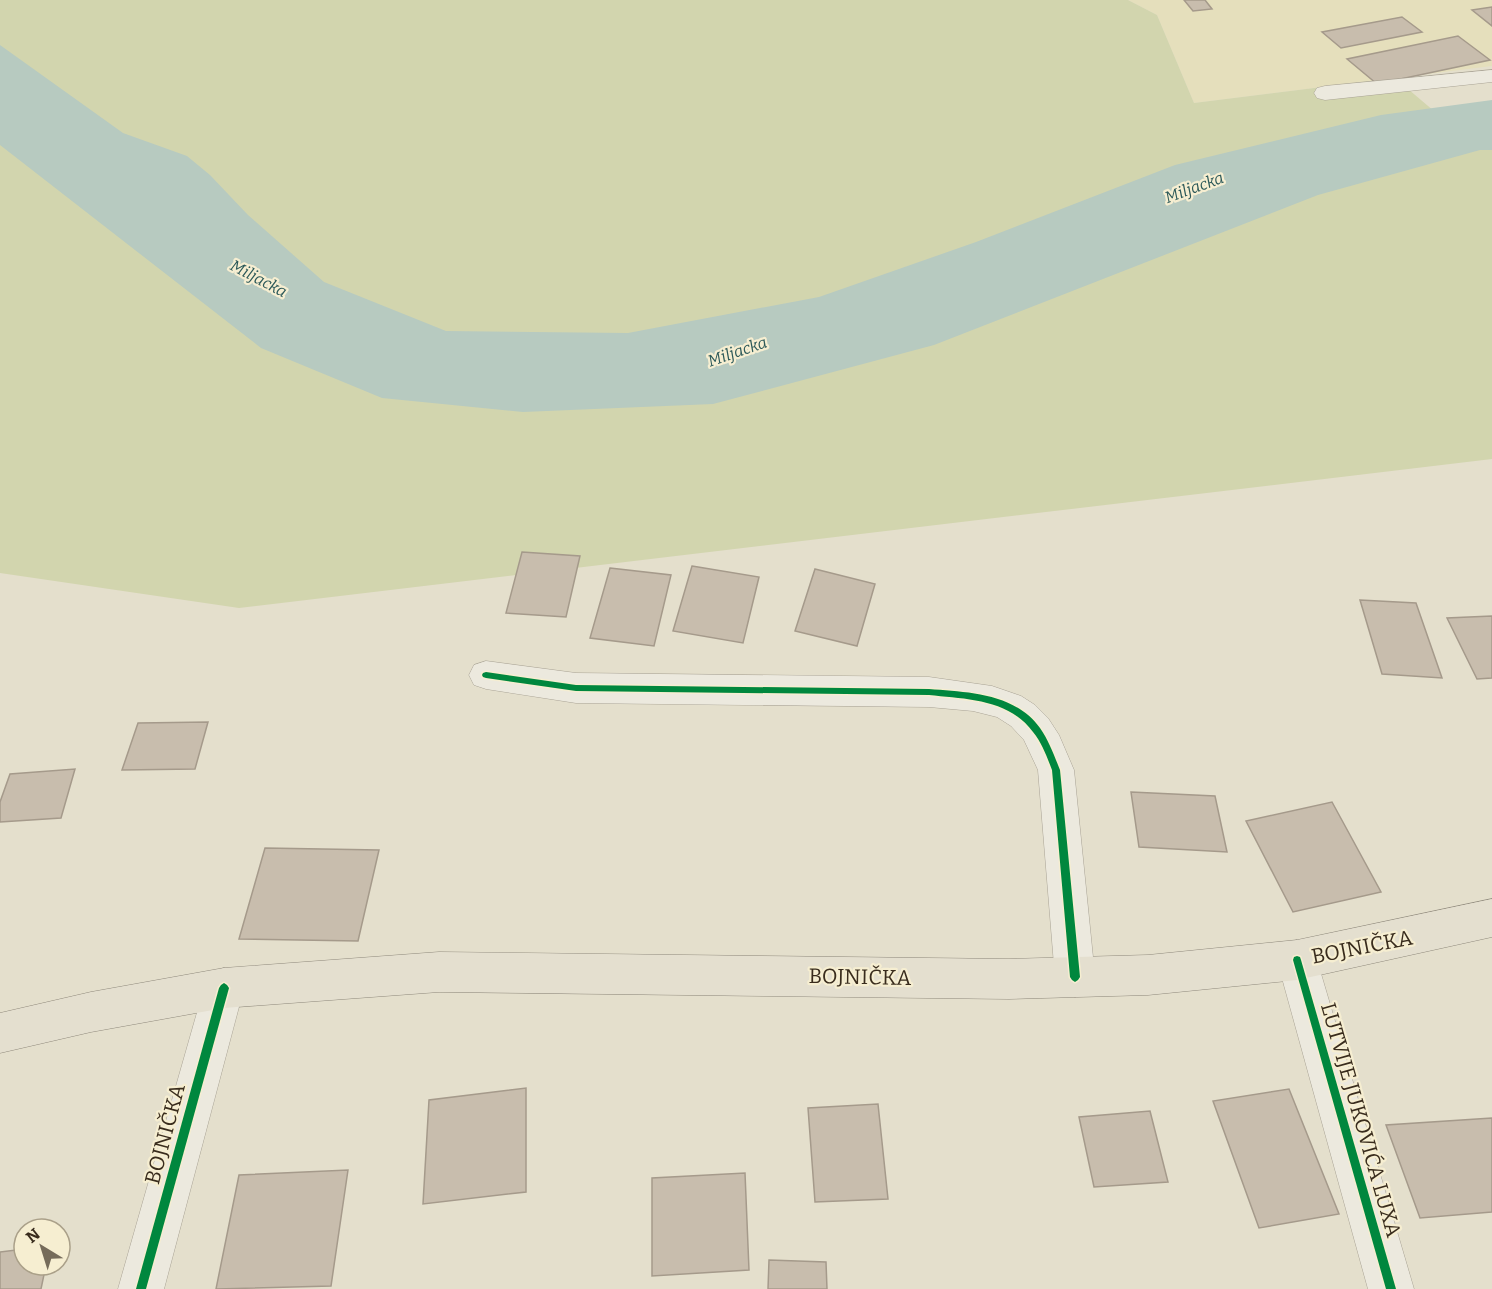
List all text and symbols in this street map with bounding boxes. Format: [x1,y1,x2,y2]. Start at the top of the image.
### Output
water label: Miljacka [1162,168,1226,207]
water label: Miljacka [227,256,290,301]
water label: Miljacka [705,332,769,370]
street label: BOJNIČKA [1309,924,1415,970]
street label: BOJNIČKA [808,963,912,991]
street label: LUTVIJE JUKOVIĆA LUXA [1315,1000,1407,1240]
street label: BOJNIČKA [139,1081,191,1187]
north arrow [12,1217,72,1277]
text: N [22,1224,44,1247]

